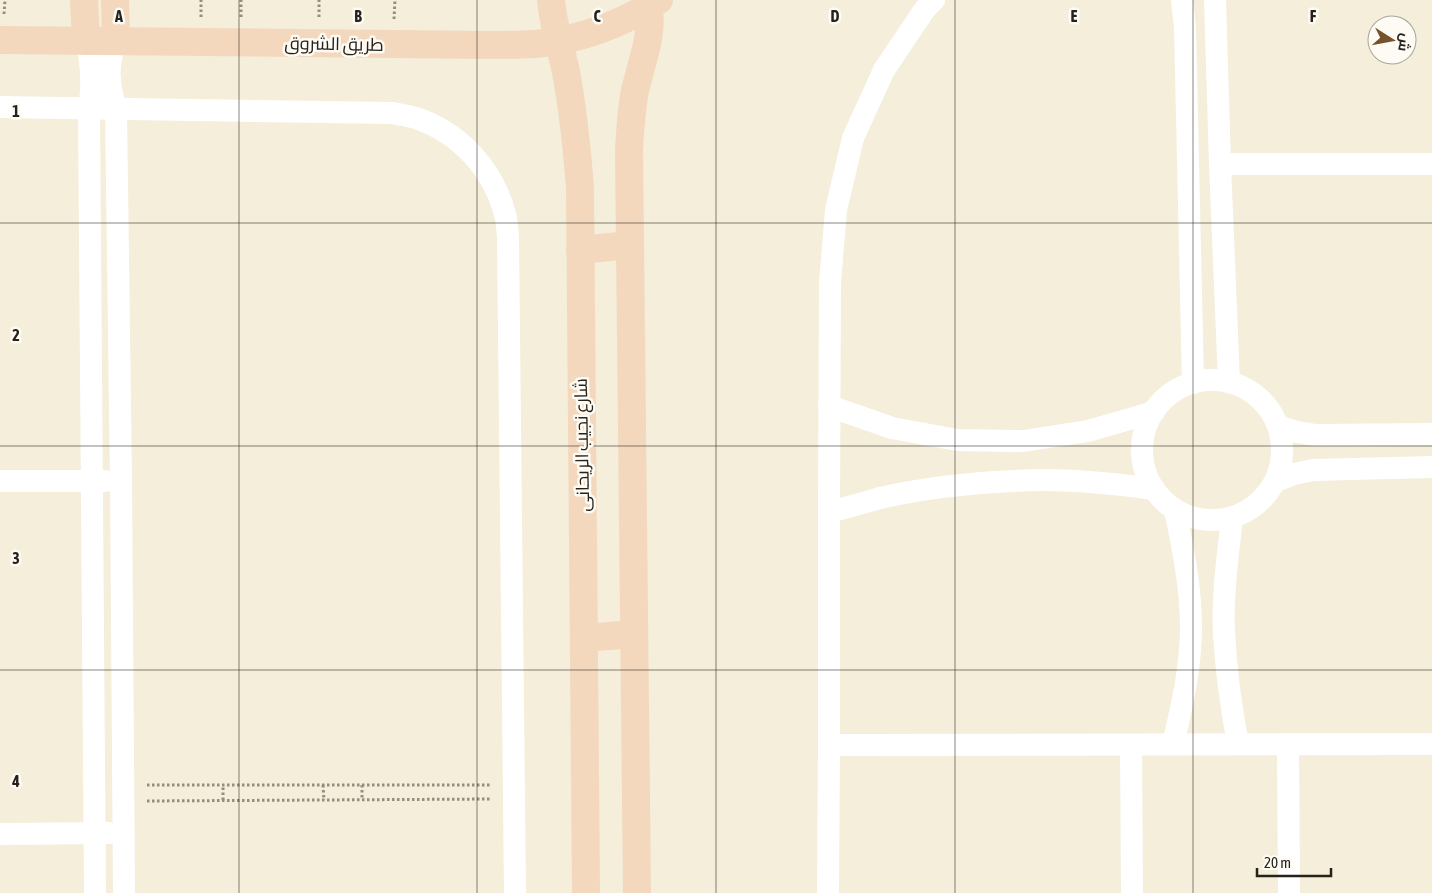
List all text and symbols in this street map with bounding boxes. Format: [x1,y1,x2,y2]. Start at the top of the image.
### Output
text: A [114,7,123,25]
text: B [354,7,362,25]
text: C [593,7,601,25]
text: D [831,7,840,25]
text: E [1071,7,1078,25]
text: F [1310,7,1317,25]
north arrow [1367,15,1417,65]
street label: طريق الشروق [284,32,384,57]
text: ش [1394,32,1414,53]
text: 1 [12,102,20,120]
text: 2 [12,326,20,344]
street label: شارع نجيب الريحانى [570,378,595,512]
text: 3 [12,549,20,567]
text: 4 [11,772,20,790]
scale bar [1257,846,1331,878]
text: 20 m [1264,854,1291,871]

